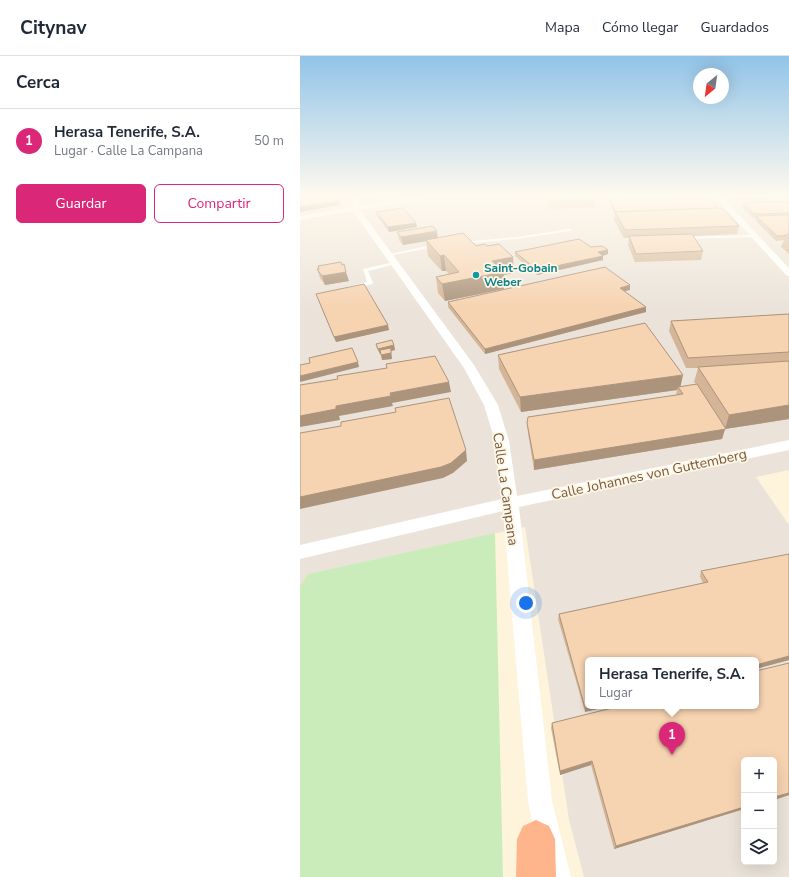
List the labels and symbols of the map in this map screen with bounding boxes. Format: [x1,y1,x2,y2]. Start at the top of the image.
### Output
north arrow [693,68,729,104]
place label: Saint-Gobain Weber [484,260,558,290]
marker: Saint-Gobain Weber [471,270,481,280]
street label: Calle La Campana [488,431,523,547]
street label: Calle Johannes von Guttemberg [550,444,749,505]
your location [516,593,536,613]
pin: 1 [659,722,685,755]

